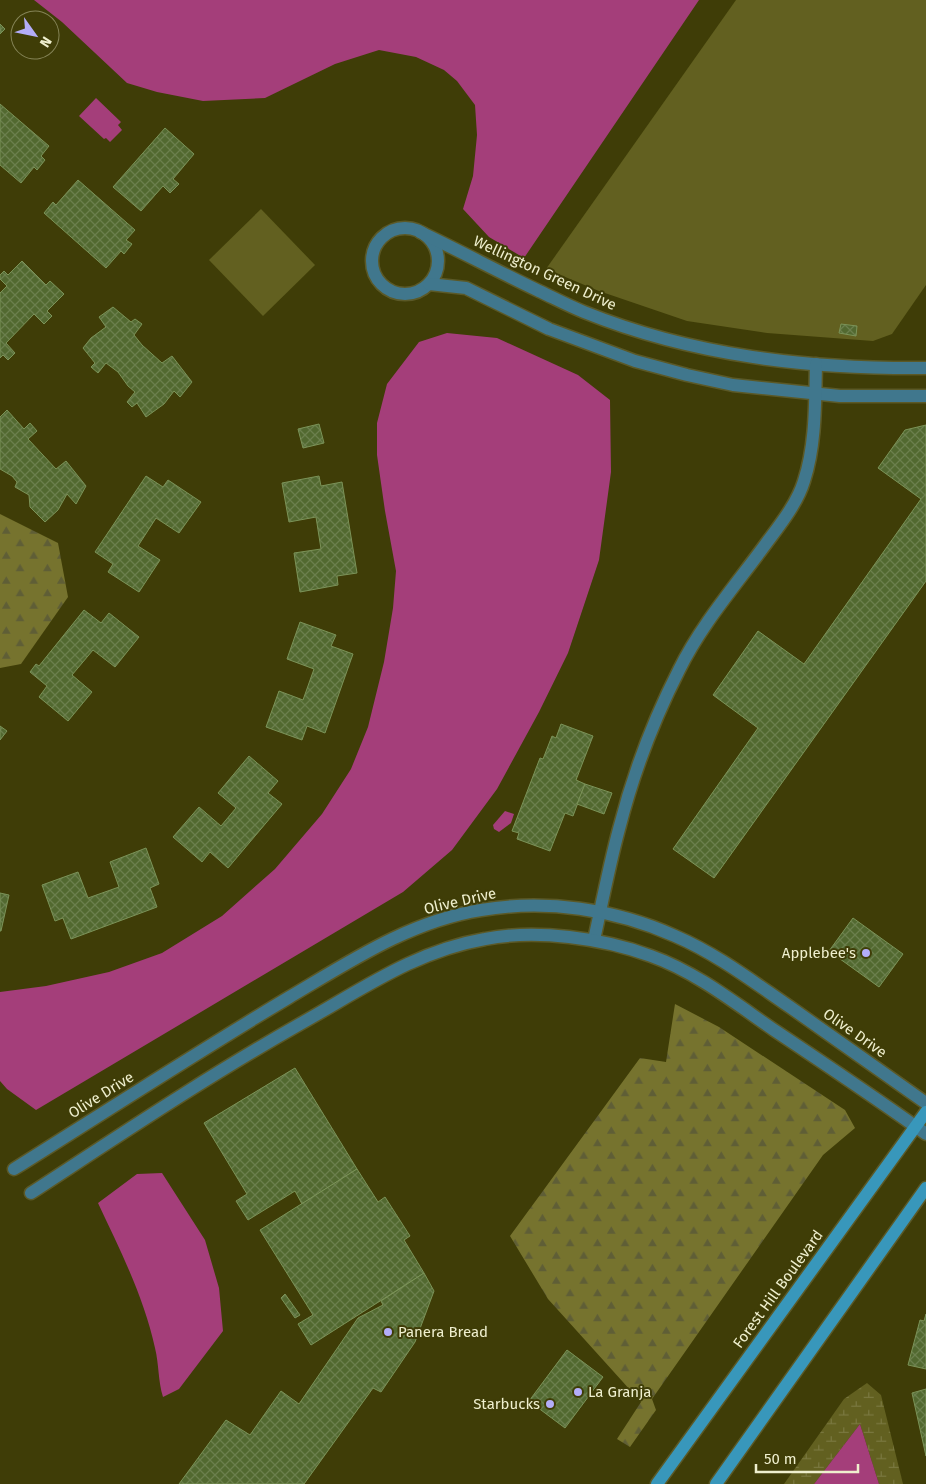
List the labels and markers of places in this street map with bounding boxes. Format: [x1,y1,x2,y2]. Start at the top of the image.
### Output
place label: Applebee's [782,944,856,962]
marker: Applebee's [860,947,872,959]
place label: Panera Bread [398,1323,488,1341]
marker: Panera Bread [382,1326,394,1338]
place label: La Granja [588,1383,652,1401]
marker: La Granja [572,1386,584,1398]
place label: Starbucks [473,1395,540,1413]
marker: Starbucks [544,1398,556,1410]

